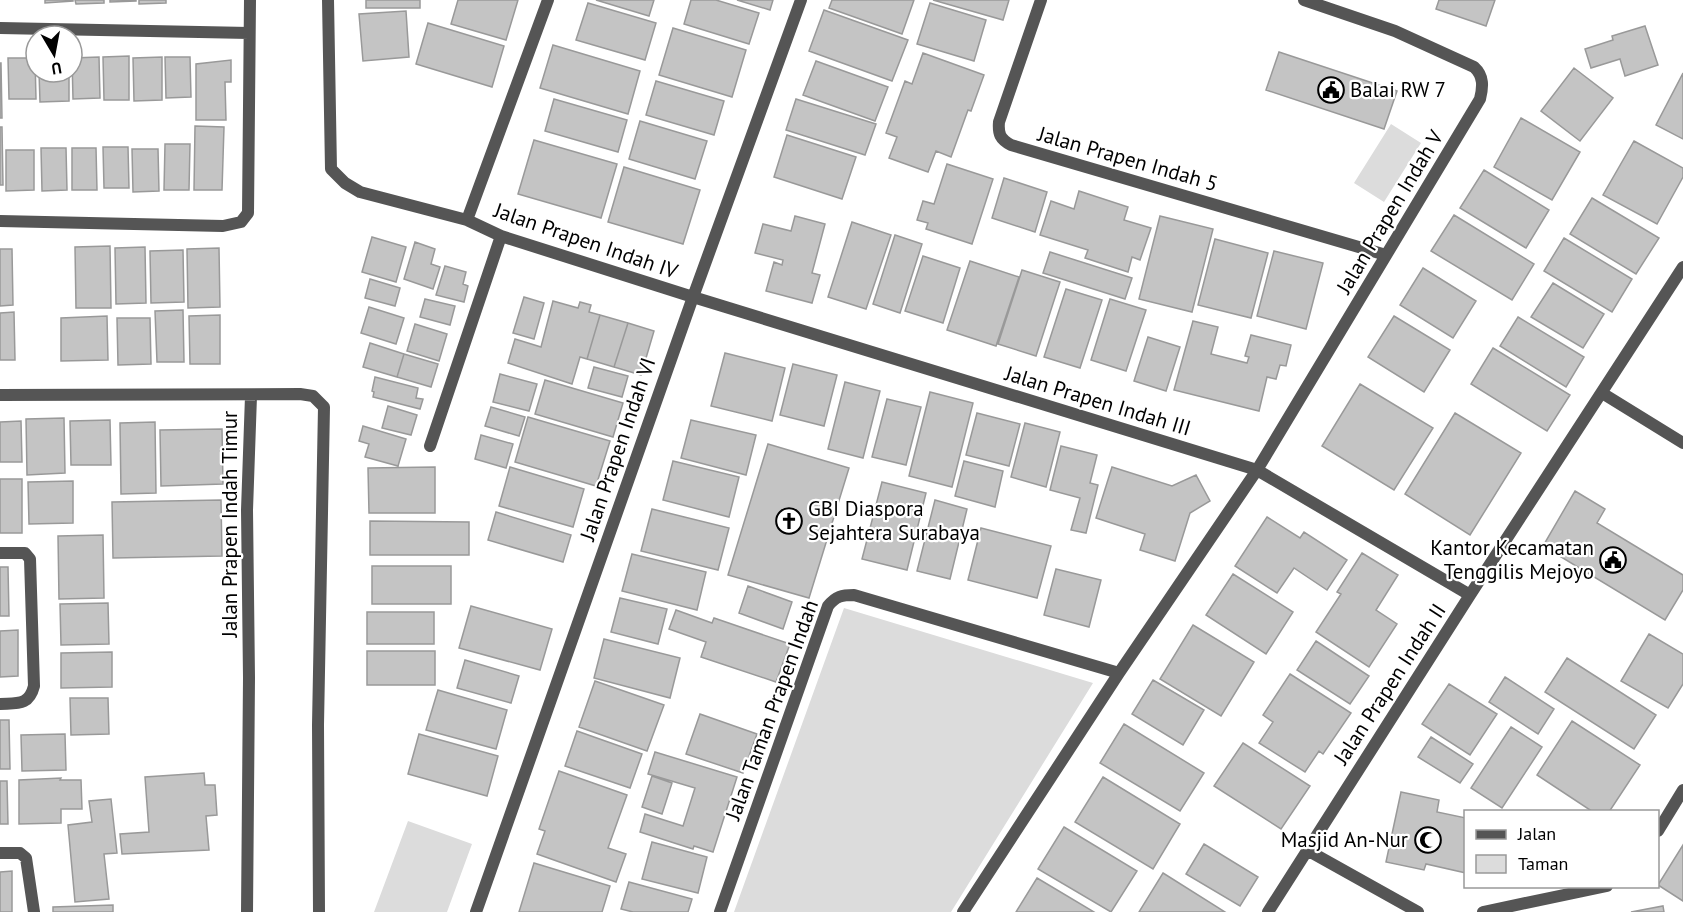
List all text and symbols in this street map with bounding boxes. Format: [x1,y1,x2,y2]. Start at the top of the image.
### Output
north arrow [24,24,84,84]
text: U [50,58,63,79]
public building icon: Balai RW 7 [1316,75,1346,105]
place label: Balai RW 7 [1350,76,1446,103]
street label: Jalan Prapen Indah 5 [1034,120,1221,197]
street label: Jalan Prapen Indah V [1330,125,1449,299]
street label: Jalan Prapen Indah IV [490,196,682,285]
street label: Jalan Prapen Indah VI [573,354,661,545]
street label: Jalan Prapen Indah III [1001,359,1194,442]
street label: Jalan Prapen Indah Timur [216,411,243,638]
place label: GBI Diaspora Sejahtera Surabaya [808,495,980,546]
church icon: GBI Diaspora Sejahtera Surabaya [774,506,804,536]
place label: Kantor Kecamatan Tenggilis Mejoyo [1430,534,1594,585]
public building icon: Kantor Kecamatan Tenggilis Mejoyo [1598,545,1628,575]
street label: Jalan Taman Prapen Indah [719,596,824,825]
street label: Jalan Prapen Indah II [1327,598,1452,770]
legend [1464,810,1659,888]
text: Jalan [1517,822,1556,845]
mosque icon: Masjid An-Nur [1413,825,1443,855]
place label: Masjid An-Nur [1281,826,1408,853]
text: Taman [1518,852,1568,875]

